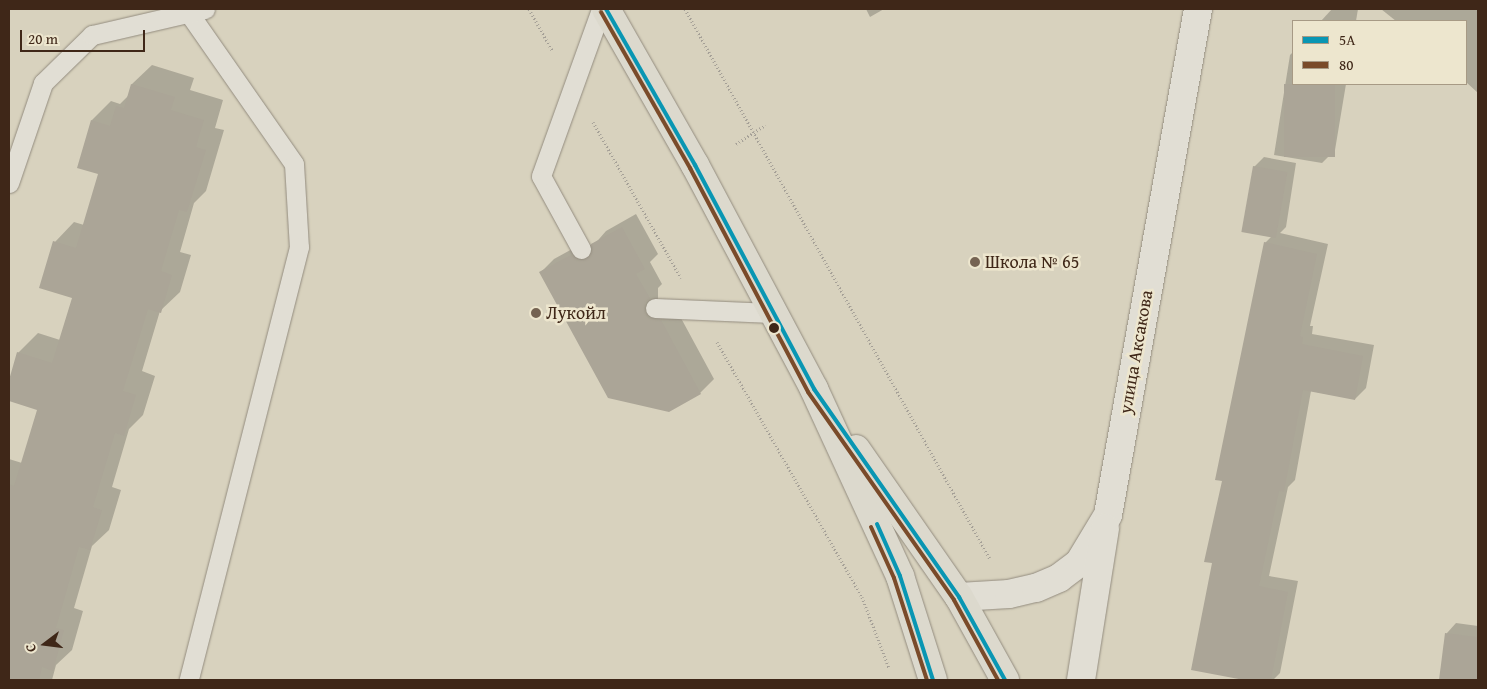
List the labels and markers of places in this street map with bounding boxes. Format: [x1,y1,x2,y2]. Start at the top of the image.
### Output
place label: Школа № 65 [985,251,1079,273]
marker: Школа № 65 [969,256,981,268]
place label: Лукойл [546,302,606,324]
marker: Лукойл [530,307,542,319]
unlabelled marker [769,323,779,333]

